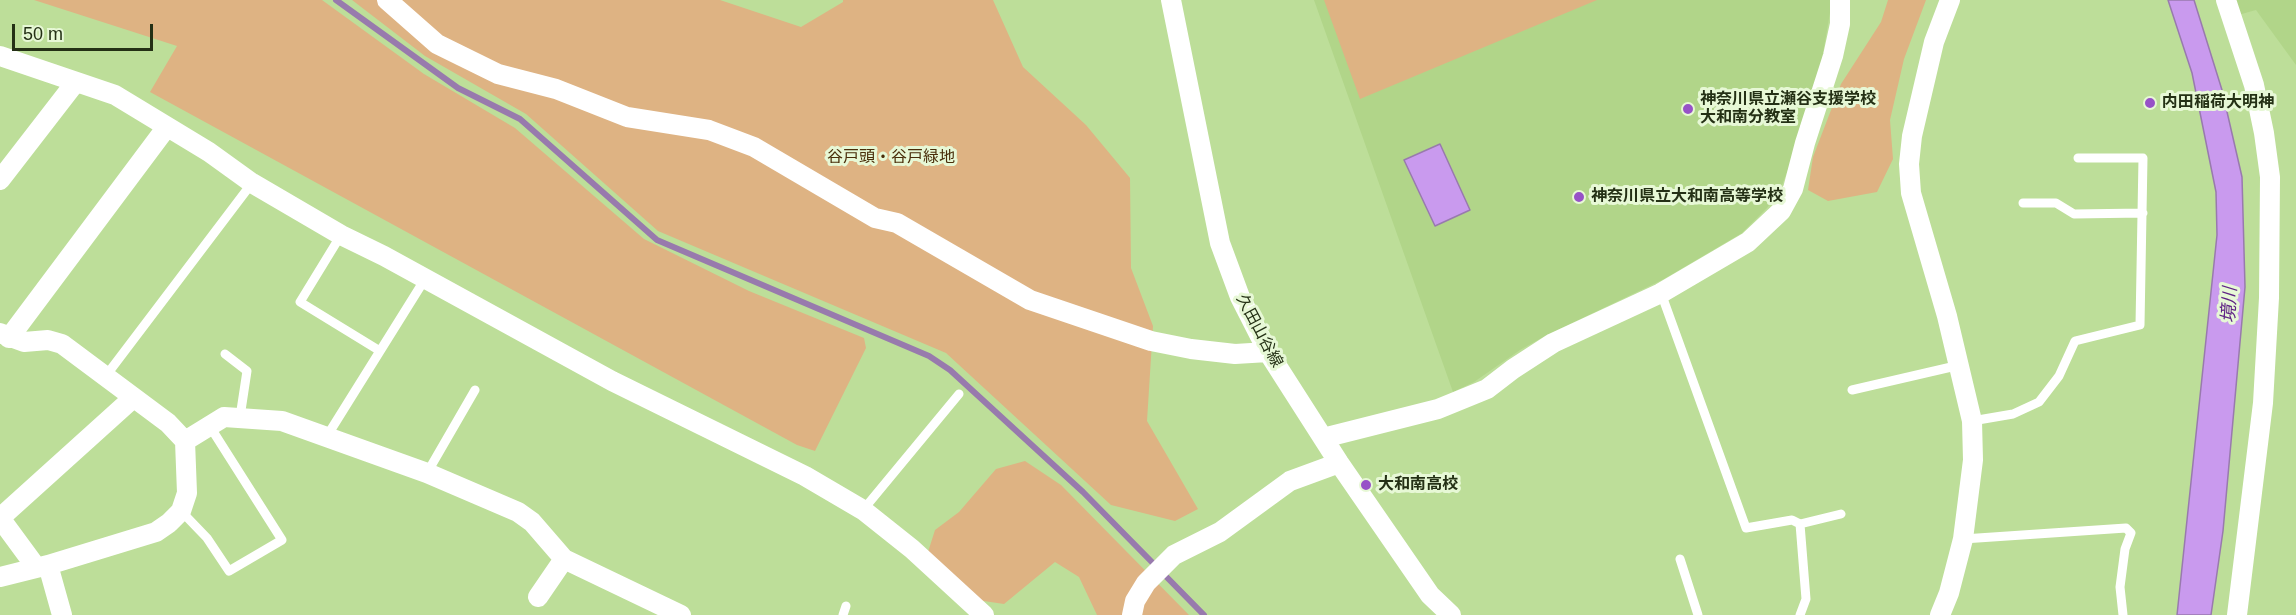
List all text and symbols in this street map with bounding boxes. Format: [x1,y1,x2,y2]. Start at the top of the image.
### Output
scale bar [15,12,156,50]
text: 50 m [23,24,63,44]
place label: 神奈川県立瀬谷支援学校 大和南分教室 [1700,90,1876,128]
place label: 内田稲荷大明神 [2162,93,2274,113]
marker: 内田稲荷大明神 [2143,96,2157,110]
marker: 神奈川県立瀬谷支援学校 大和南分教室 [1681,102,1695,116]
park label: 谷戸頭・谷戸緑地 [827,148,955,168]
place label: 神奈川県立大和南高等学校 [1591,187,1783,207]
marker: 神奈川県立大和南高等学校 [1572,190,1586,204]
water label: 境川 [2218,286,2242,324]
street label: 久田山谷線 [1232,291,1286,371]
place label: 大和南高校 [1378,475,1458,495]
marker: 大和南高校 [1359,478,1373,492]

